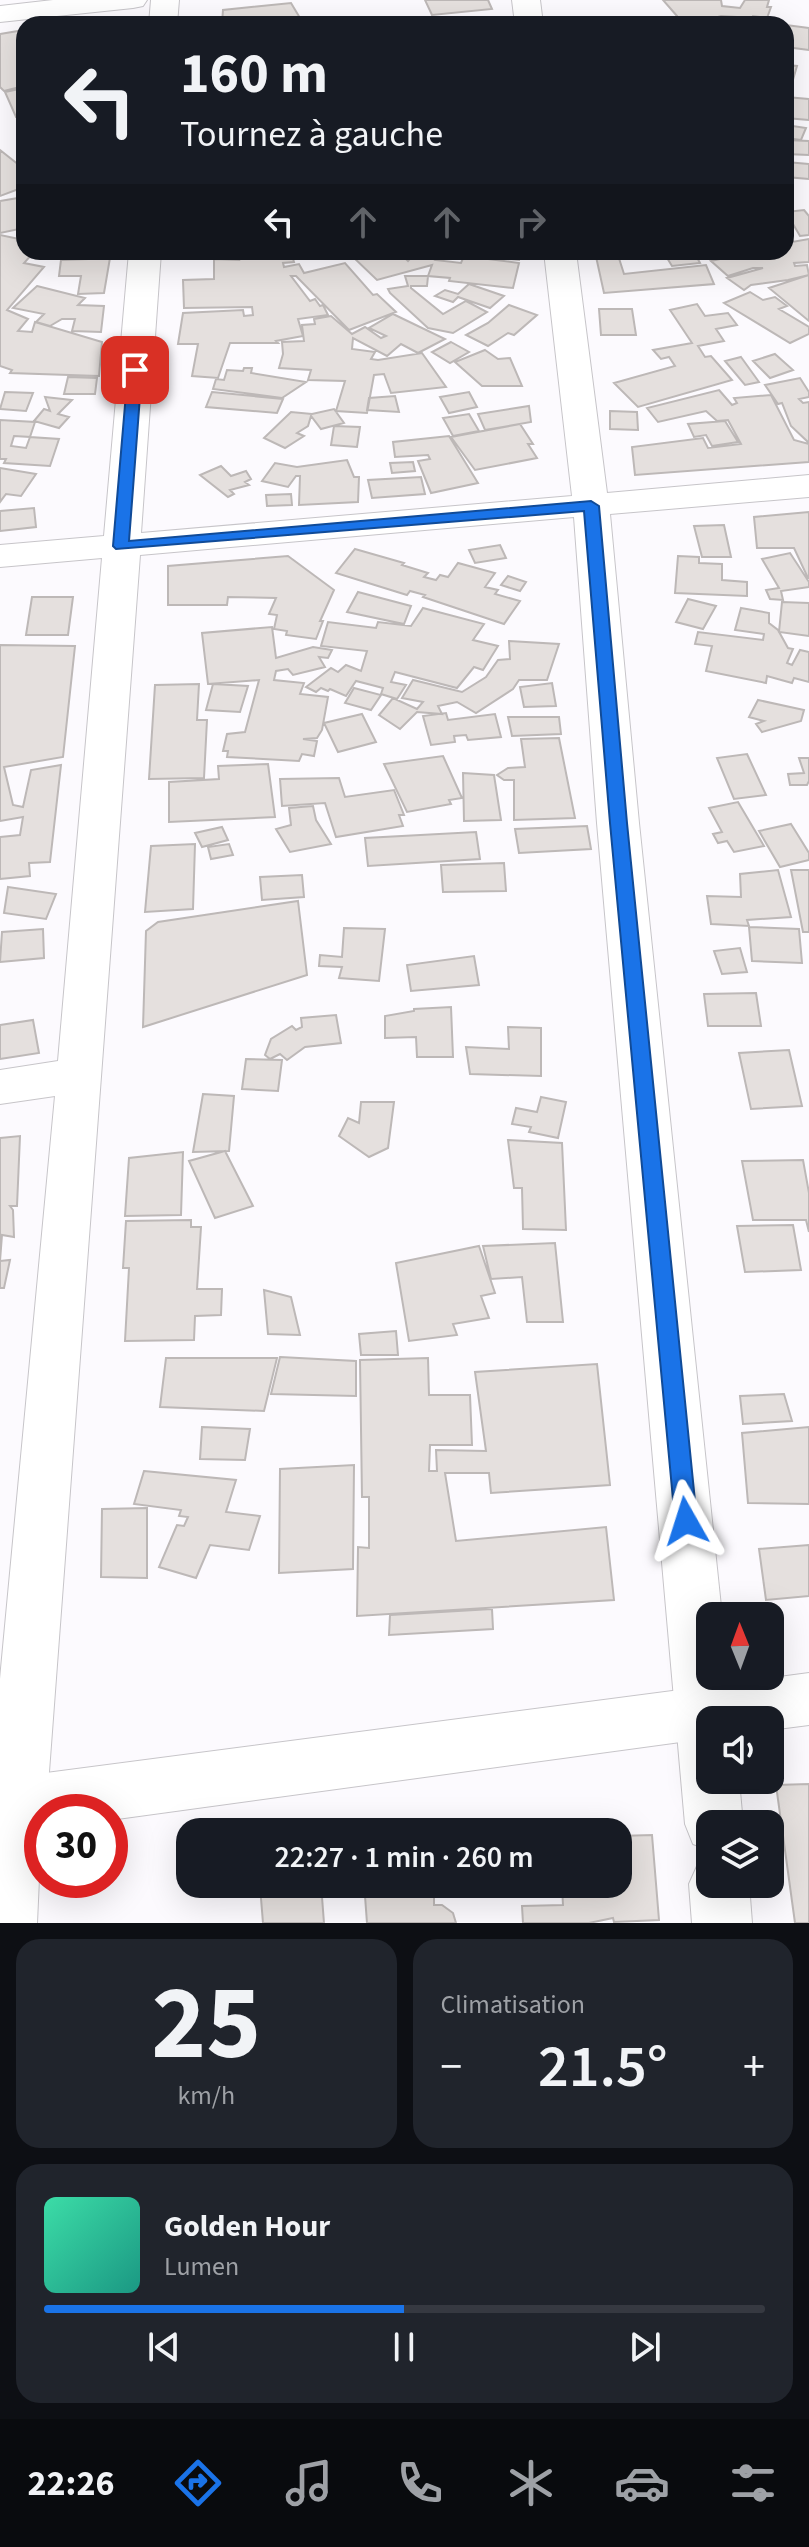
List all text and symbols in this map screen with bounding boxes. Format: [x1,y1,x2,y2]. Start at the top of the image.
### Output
text: 160 m [180,35,328,114]
icon: left [48,48,152,152]
text: Tournez à gauche [180,109,443,160]
icon: left [257,200,301,244]
icon: ahead [341,200,385,244]
icon: ahead [425,200,469,244]
icon: right [509,200,553,244]
pin [101,336,169,404]
icon: arrive [113,348,157,392]
position arrow [644,1479,728,1563]
north arrow [696,1602,784,1690]
map controls [696,1602,784,1898]
button: sound [696,1706,784,1794]
speed limit sign: 30 [24,1794,128,1898]
button: layers [696,1810,784,1898]
text: 22:27 · 1 min · 260 m [274,1836,534,1879]
text: 25 [151,1951,261,2099]
text: Climatisation [441,1986,585,2023]
text: 21.5° [538,2025,668,2110]
text: − [441,2036,462,2099]
text: + [743,2036,765,2099]
text: km/h [177,2077,235,2114]
text: Golden Hour [164,2205,330,2248]
text: Lumen [164,2248,239,2285]
icon: previous [142,2325,186,2369]
icon: pause [382,2325,426,2369]
icon: next [623,2325,667,2369]
icon: directions [170,2455,226,2511]
icon: music [281,2455,337,2511]
icon: phone [392,2455,448,2511]
icon: climate [503,2455,559,2511]
icon: car [614,2455,670,2511]
icon: filters [725,2455,781,2511]
text: 22:26 [28,2458,114,2509]

